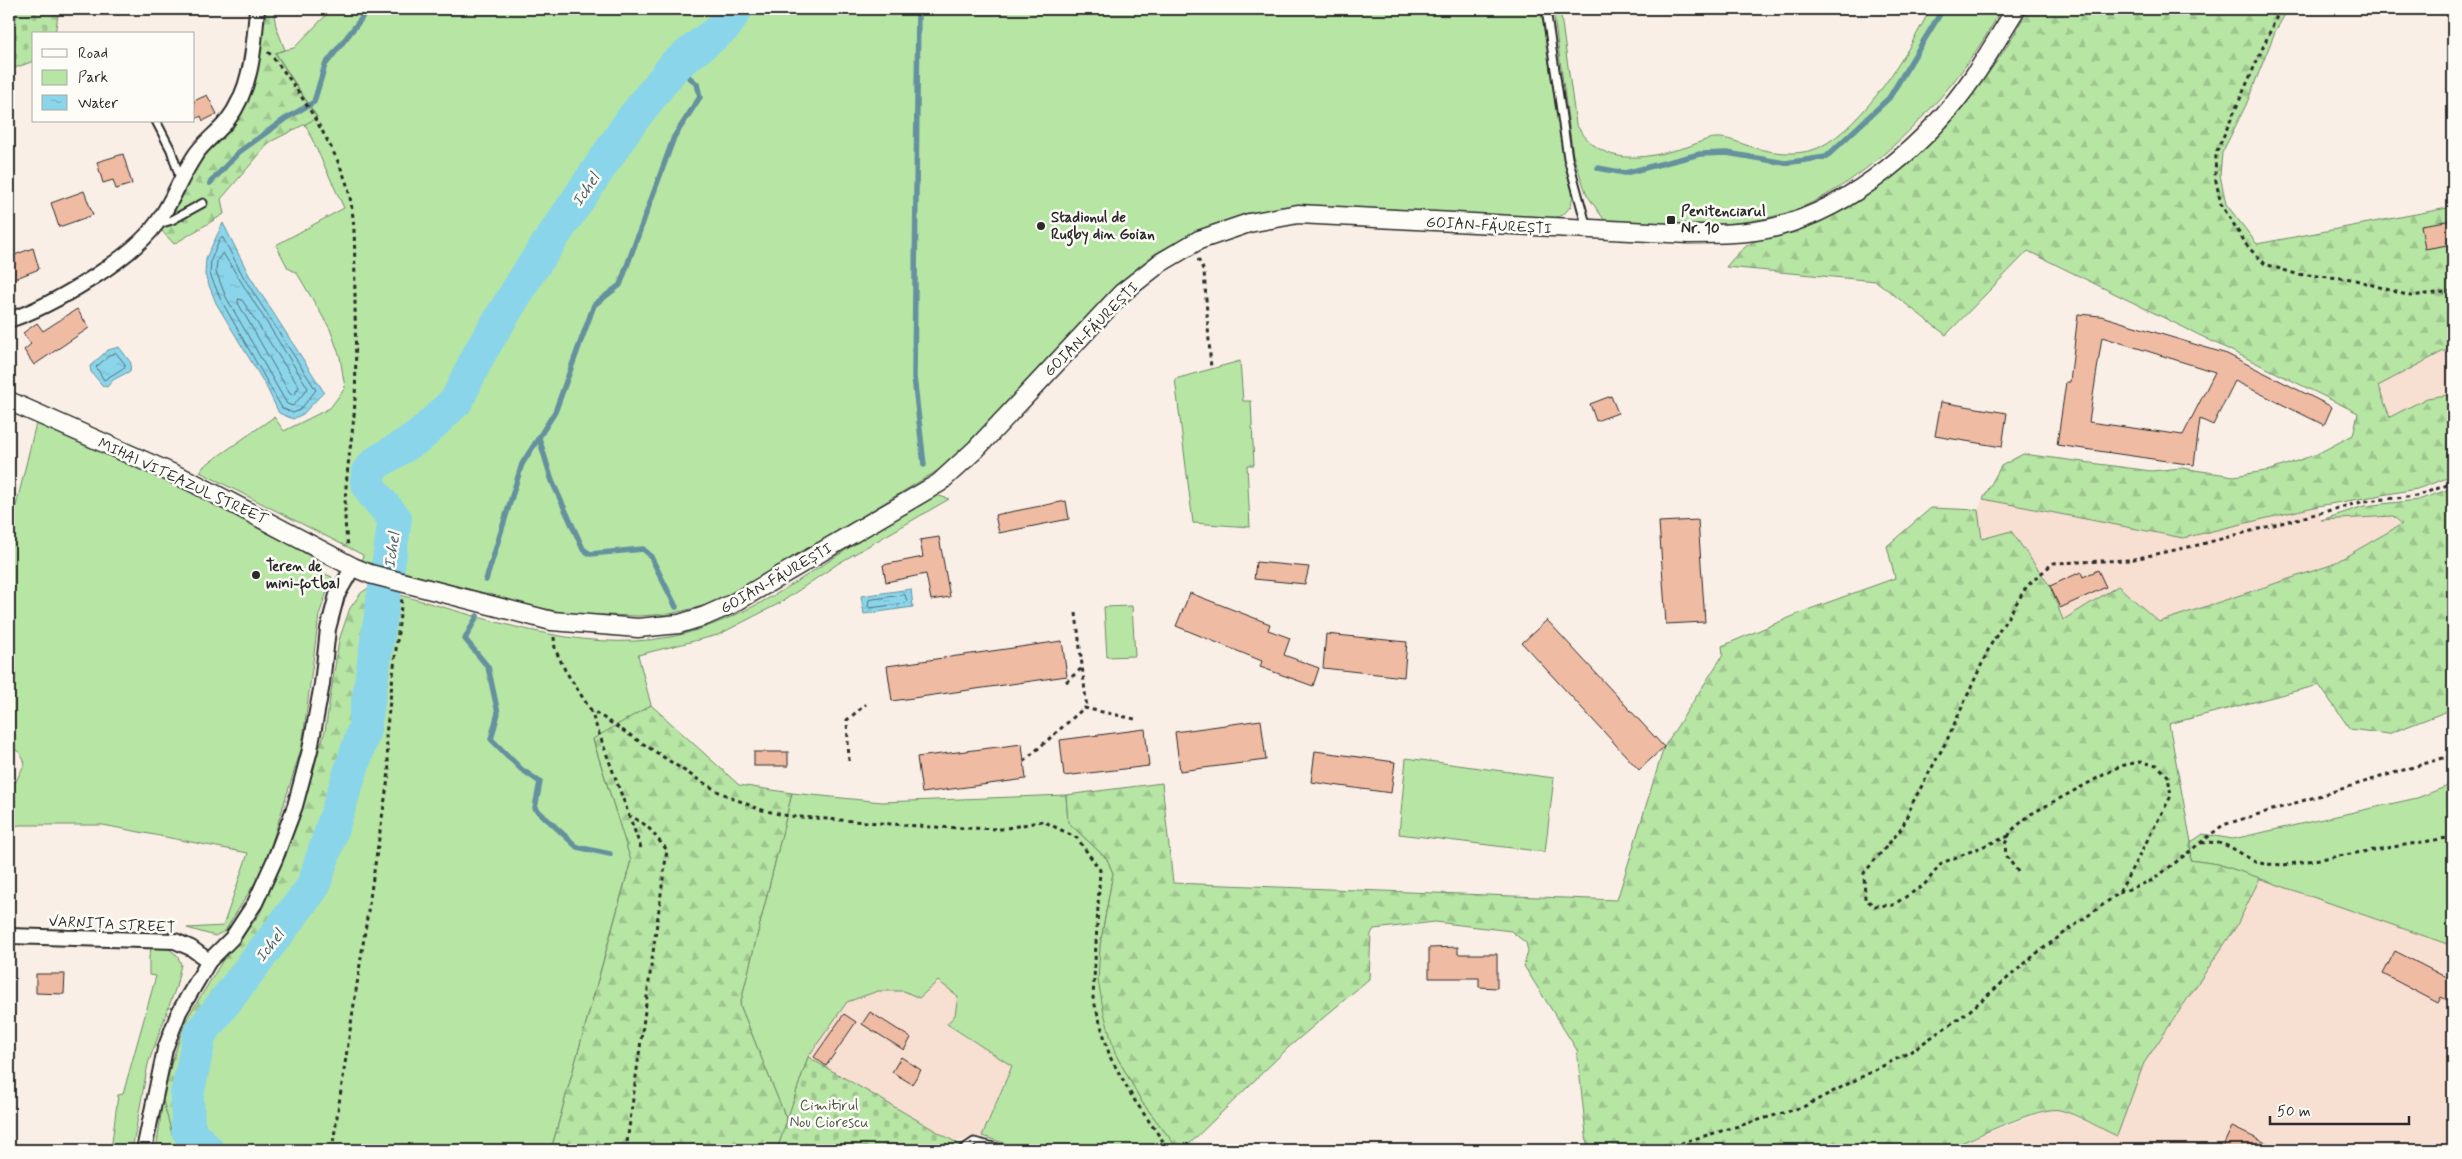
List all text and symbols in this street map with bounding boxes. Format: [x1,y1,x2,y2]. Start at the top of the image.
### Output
legend [32,32,195,122]
text: Road [78,44,108,64]
text: Park [78,68,108,88]
text: Water [78,94,118,114]
water label: Ichel [567,168,606,211]
place label: Penitenciarul Nr. 10 [1681,202,1766,239]
place label: Stadionul de Rugby din Goian [1051,208,1155,247]
street label: GOIAN-FĂUREȘTI [1426,213,1552,239]
marker: Penitenciarul Nr. 10 [1665,214,1677,226]
marker: Stadionul de Rugby din Goian [1035,220,1047,232]
street label: GOIAN-FĂUREȘTI [1040,278,1143,381]
street label: MIHAI VITEAZUL STREET [94,434,271,530]
water label: Ichel [380,530,406,569]
street label: GOIAN-FĂUREȘTI [717,539,836,619]
place label: Teren de mini-fotbal [266,557,340,596]
marker: Teren de mini-fotbal [250,569,262,581]
street label: VARNIȚA STREET [48,912,176,938]
water label: Ichel [251,924,290,967]
scale bar [2270,1094,2408,1126]
park label: Cimitirul Nou Ciorescu [790,1096,868,1133]
text: 50 m [2277,1102,2311,1122]

